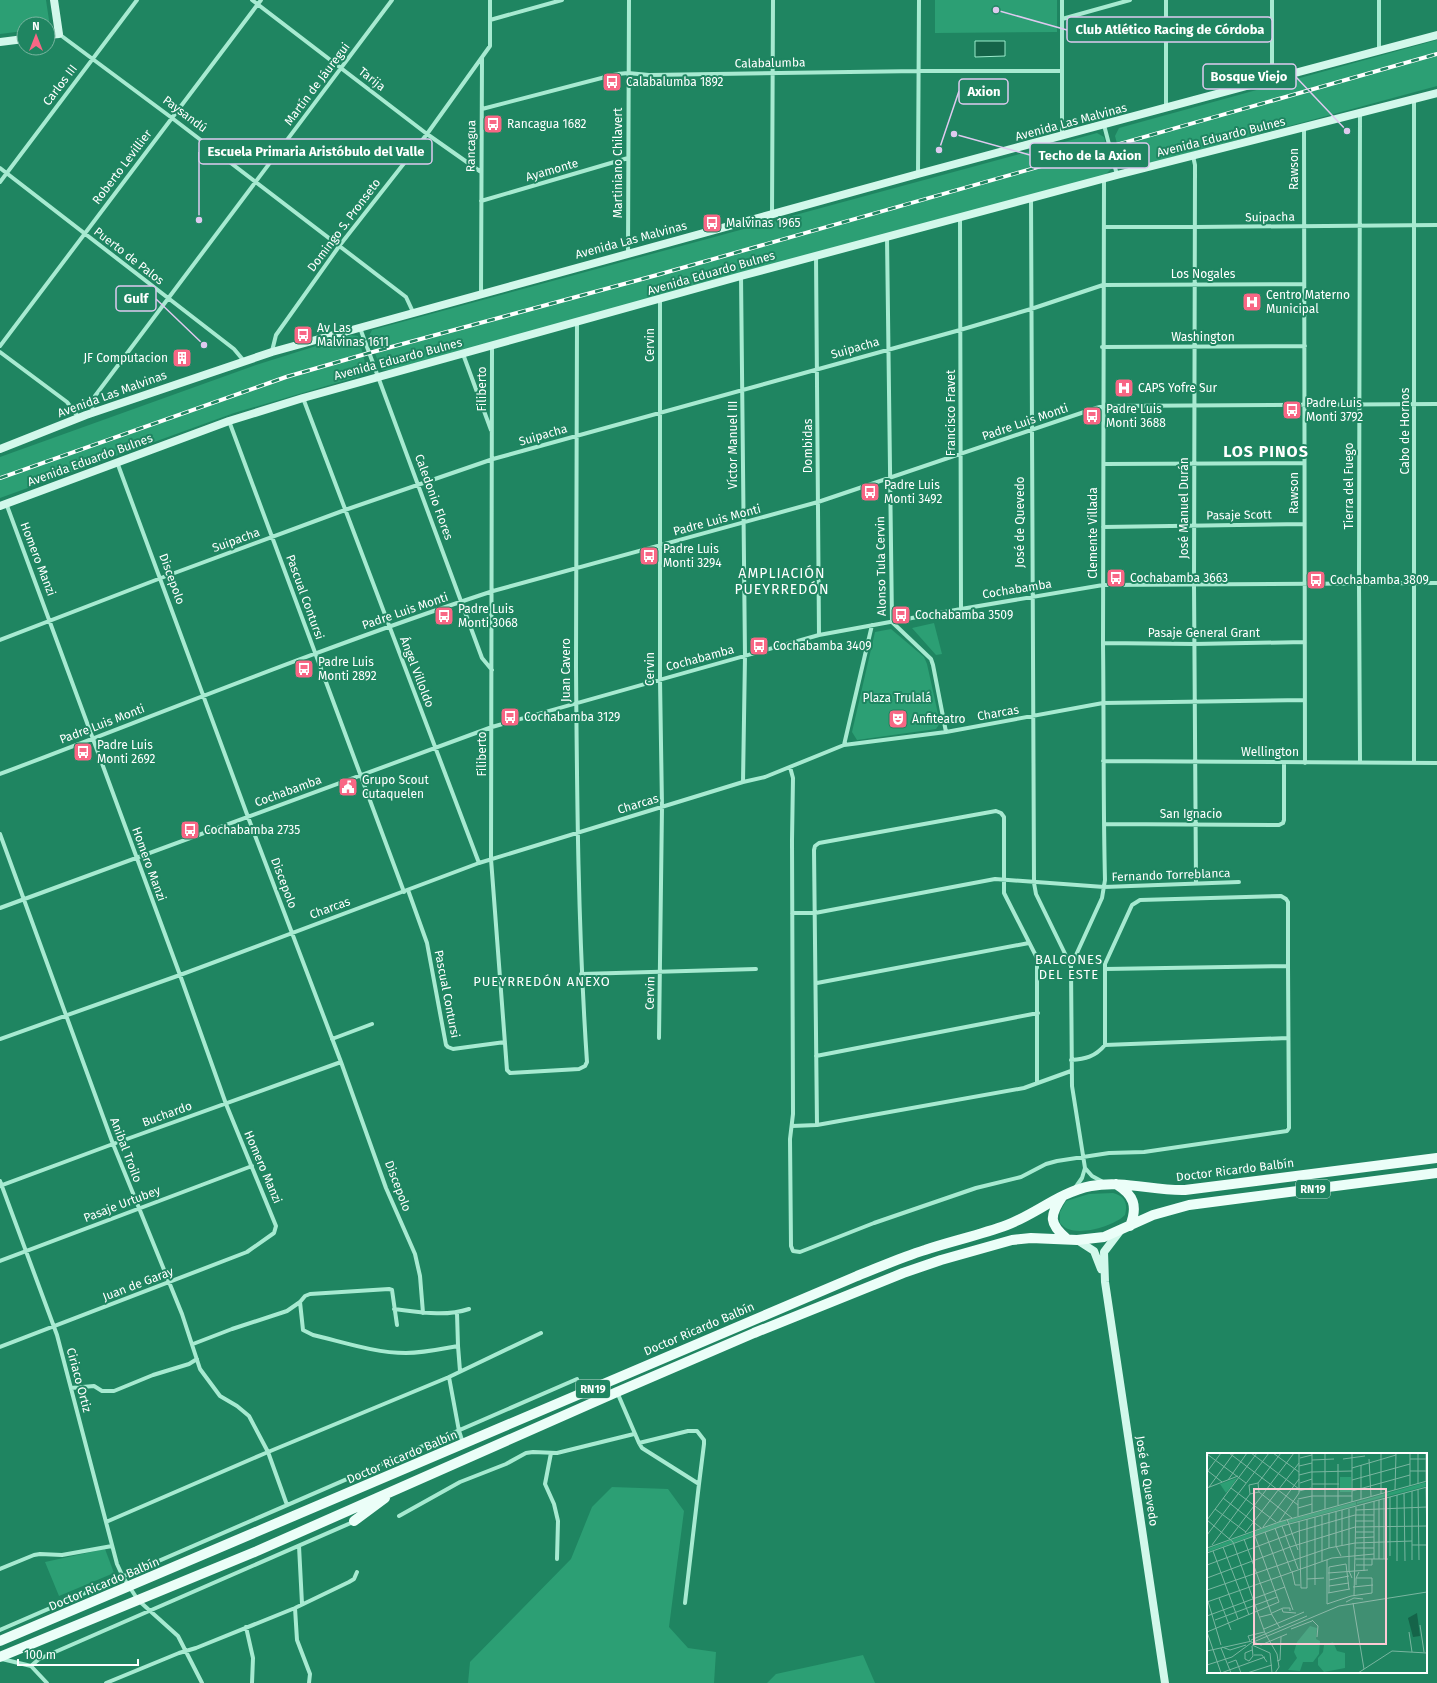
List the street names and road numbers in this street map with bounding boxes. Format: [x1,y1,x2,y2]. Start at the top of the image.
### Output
street label: Martín de Jáuregui [281,40,353,128]
street label: Calabalumba [735,55,805,71]
street label: Carlos III [40,62,80,108]
street label: Tarija [356,64,388,94]
street label: Paysandú [160,93,210,135]
street label: Avenida Las Malvinas [1014,100,1129,144]
street label: Martiniano Chilavert [611,107,625,218]
street label: Avenida Eduardo Bulnes [1155,114,1287,160]
street label: Rancagua [464,120,478,172]
street label: Roberto Levillier [89,127,155,207]
street label: Rawson [1287,148,1301,190]
street label: Ayamonte [524,156,580,184]
street label: Domingo S. Pronseto [305,176,383,274]
street label: Suipacha [1245,210,1295,224]
street label: Avenida Las Malvinas [574,218,689,262]
street label: Puerto de Palos [91,224,167,288]
street label: Avenida Eduardo Bulnes [646,248,777,298]
street label: Los Nogales [1171,267,1236,281]
street label: Cervin [643,328,657,362]
street label: Washington [1171,330,1235,344]
street label: Suipacha [829,334,881,362]
street label: Avenida Eduardo Bulnes [332,335,464,383]
street label: Filiberto [475,366,489,412]
street label: Avenida Las Malvinas [56,368,169,420]
street label: Francisco Fravet [944,369,958,456]
street label: Cabo de Hornos [1398,387,1412,474]
street label: Víctor Manuel III [726,401,740,489]
street label: Padre Luis Monti [980,401,1070,443]
street label: Dombidas [801,418,815,473]
street label: Suipacha [517,421,569,449]
street label: Avenida Eduardo Bulnes [26,431,155,489]
street label: Tierra del Fuego [1342,442,1356,530]
street label: Caledonio Flores [412,452,456,542]
street label: José Manuel Durán [1177,457,1191,559]
street label: Rawson [1287,472,1301,514]
street label: José de Quevedo [1013,476,1027,568]
street label: Clemente Villada [1086,487,1100,579]
street label: Padre Luis Monti [672,502,762,538]
street label: Pasaje Scott [1206,507,1272,523]
street label: Alonso Tula Cervin [873,516,889,616]
street label: Homero Manzi [17,520,59,598]
street label: Suipacha [210,525,262,555]
street label: Discepolo [156,552,188,606]
street label: Pascual Contursi [283,553,327,641]
street label: Cochabamba [981,577,1053,601]
street label: Padre Luis Monti [360,590,450,632]
street label: Pasaje General Grant [1148,626,1261,640]
street label: Ángel Villoldo [397,634,438,709]
street label: Juan Cavero [559,638,573,702]
street label: Cochabamba [664,642,736,674]
street label: Cervin [643,652,657,686]
street label: Padre Luis Monti [57,701,147,747]
street label: Charcas [976,702,1020,724]
street label: Filiberto [475,731,489,777]
street label: Wellington [1241,745,1299,759]
street label: Cochabamba [253,772,323,810]
street label: Charcas [616,791,661,817]
street label: San Ignacio [1160,807,1222,821]
street label: Homero Manzi [129,825,169,903]
street label: Discepolo [268,856,300,910]
street label: Fernando Torreblanca [1111,866,1231,884]
street label: Charcas [308,894,353,922]
street label: Pascual Contursi [432,949,462,1039]
street label: Cervin [642,976,658,1010]
street label: Buchardo [140,1099,194,1129]
street label: Anibal Troilo [107,1116,145,1184]
street label: Homero Manzi [241,1128,285,1206]
street label: Doctor Ricardo Balbín [1175,1156,1295,1184]
street label: Discepolo [382,1159,414,1213]
road number: RN19 [1296,1180,1330,1198]
street label: Pasaje Urtubey [82,1183,162,1225]
street label: Juan de Garay [101,1264,176,1304]
street label: Doctor Ricardo Balbín [642,1299,756,1359]
street label: Ciriaco Ortiz [64,1346,94,1414]
road number: RN19 [576,1380,610,1398]
street label: Doctor Ricardo Balbín [345,1427,459,1487]
street label: José de Quevedo [1133,1435,1161,1527]
street label: Doctor Ricardo Balbín [47,1554,161,1614]

